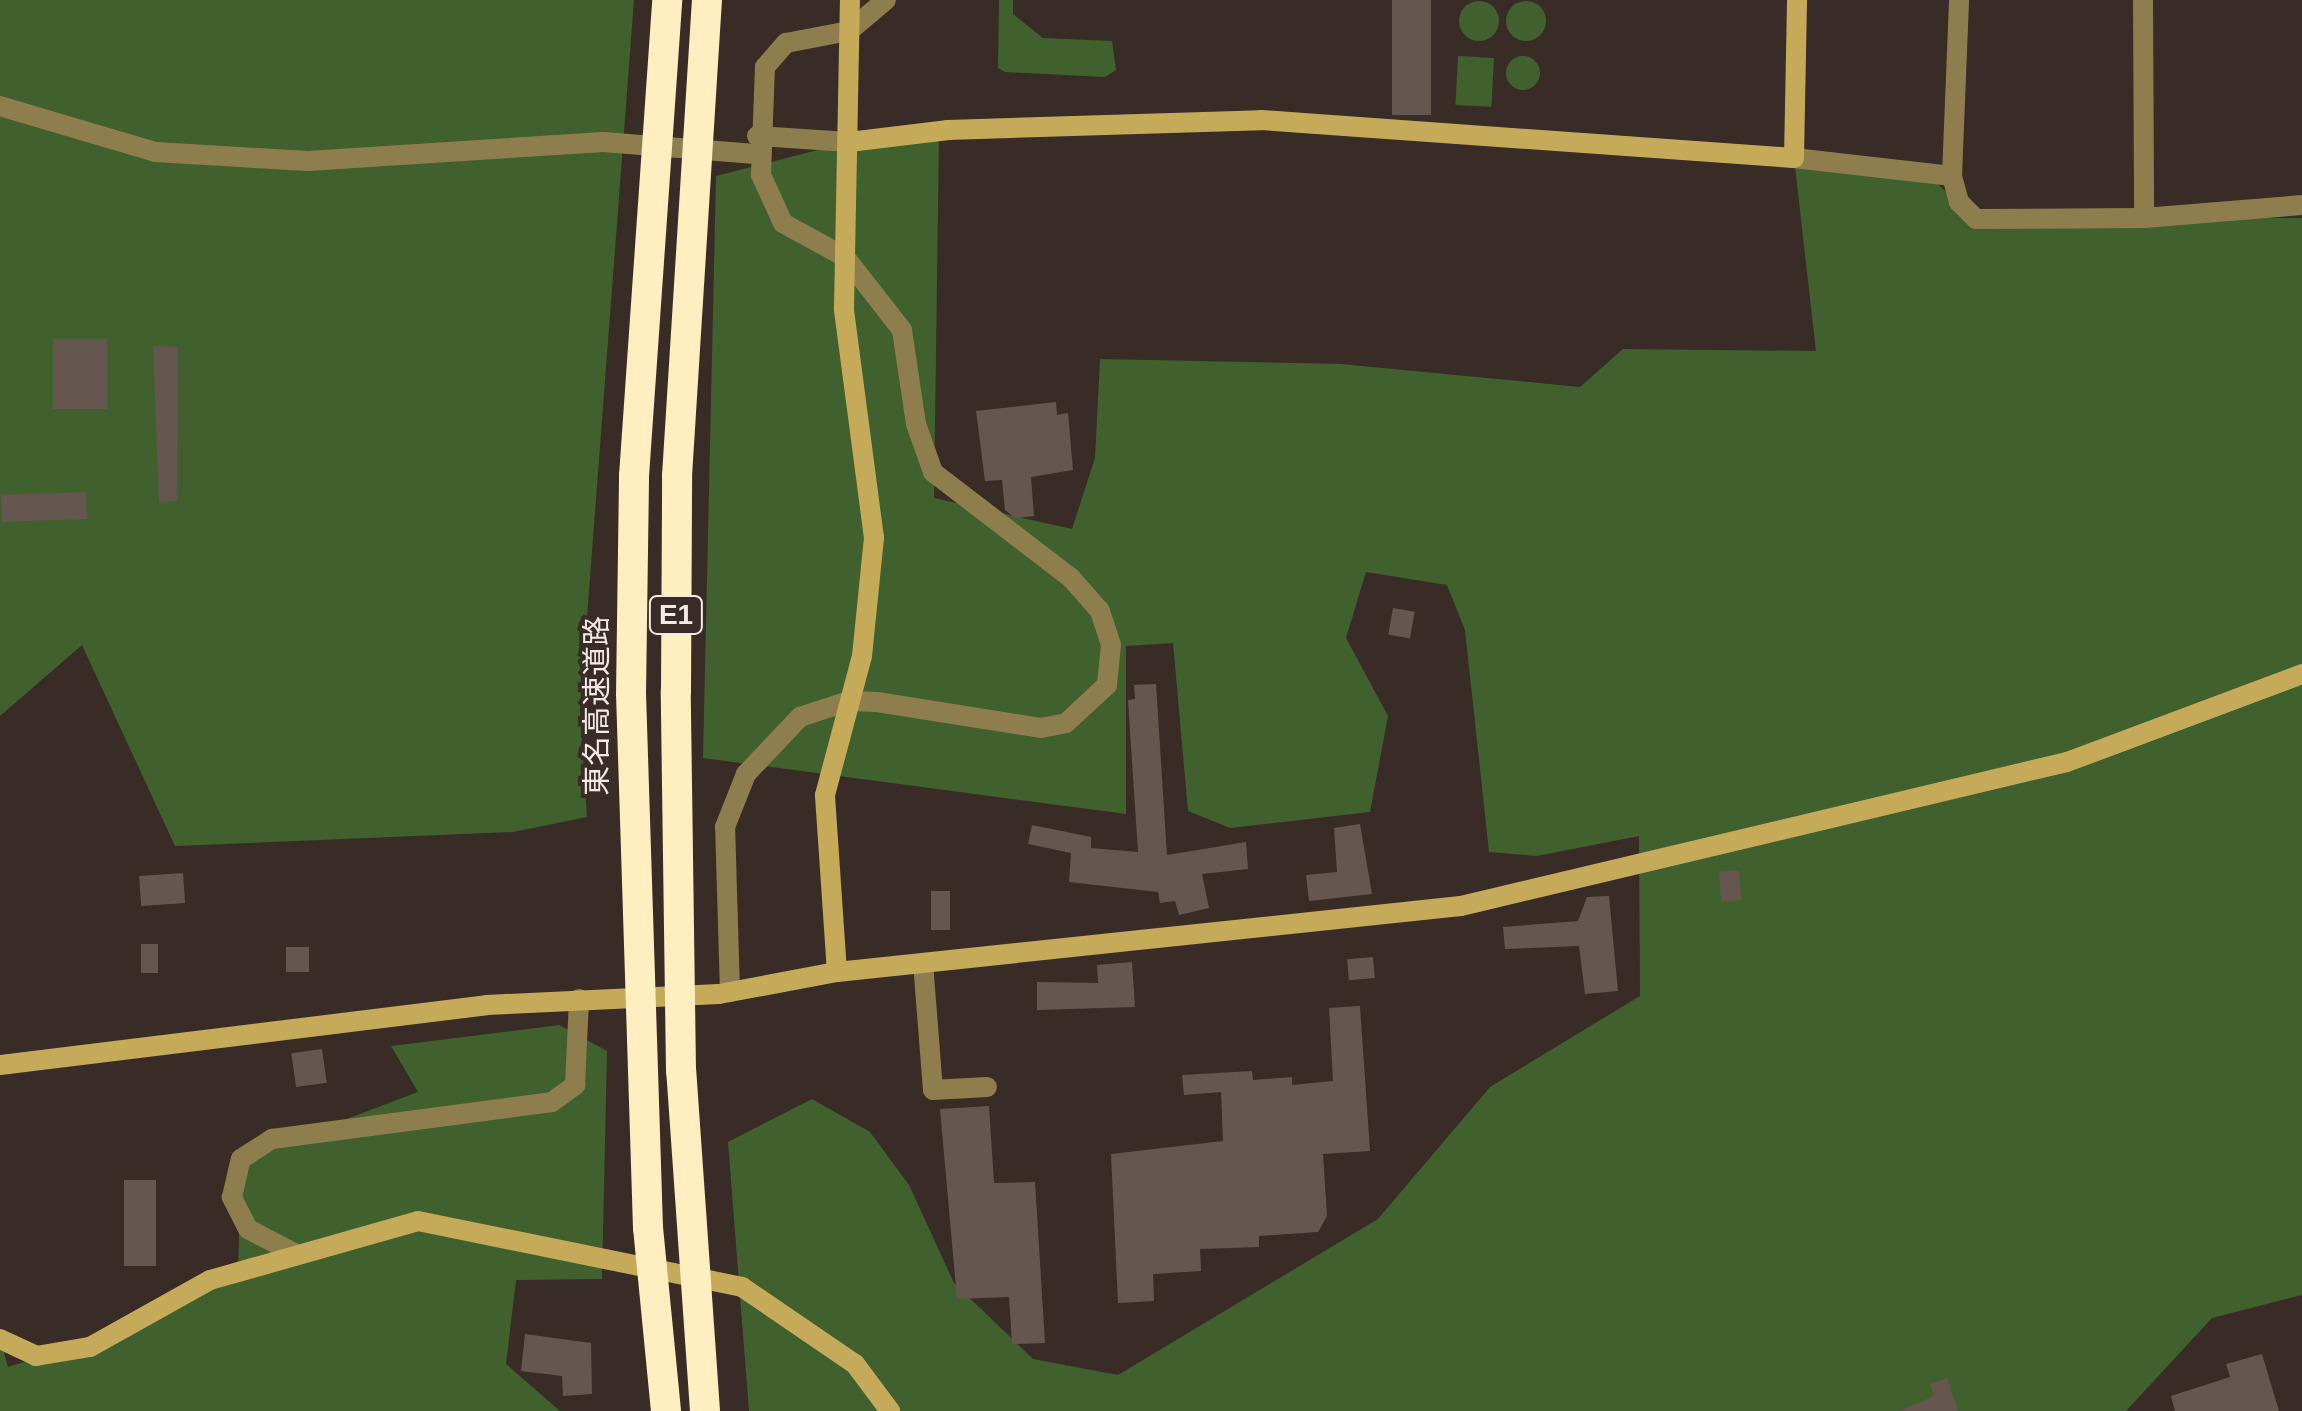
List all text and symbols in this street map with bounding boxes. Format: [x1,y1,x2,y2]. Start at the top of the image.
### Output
road number: E1 [648,592,704,638]
street label: 東名高速道路 [579,616,615,796]

